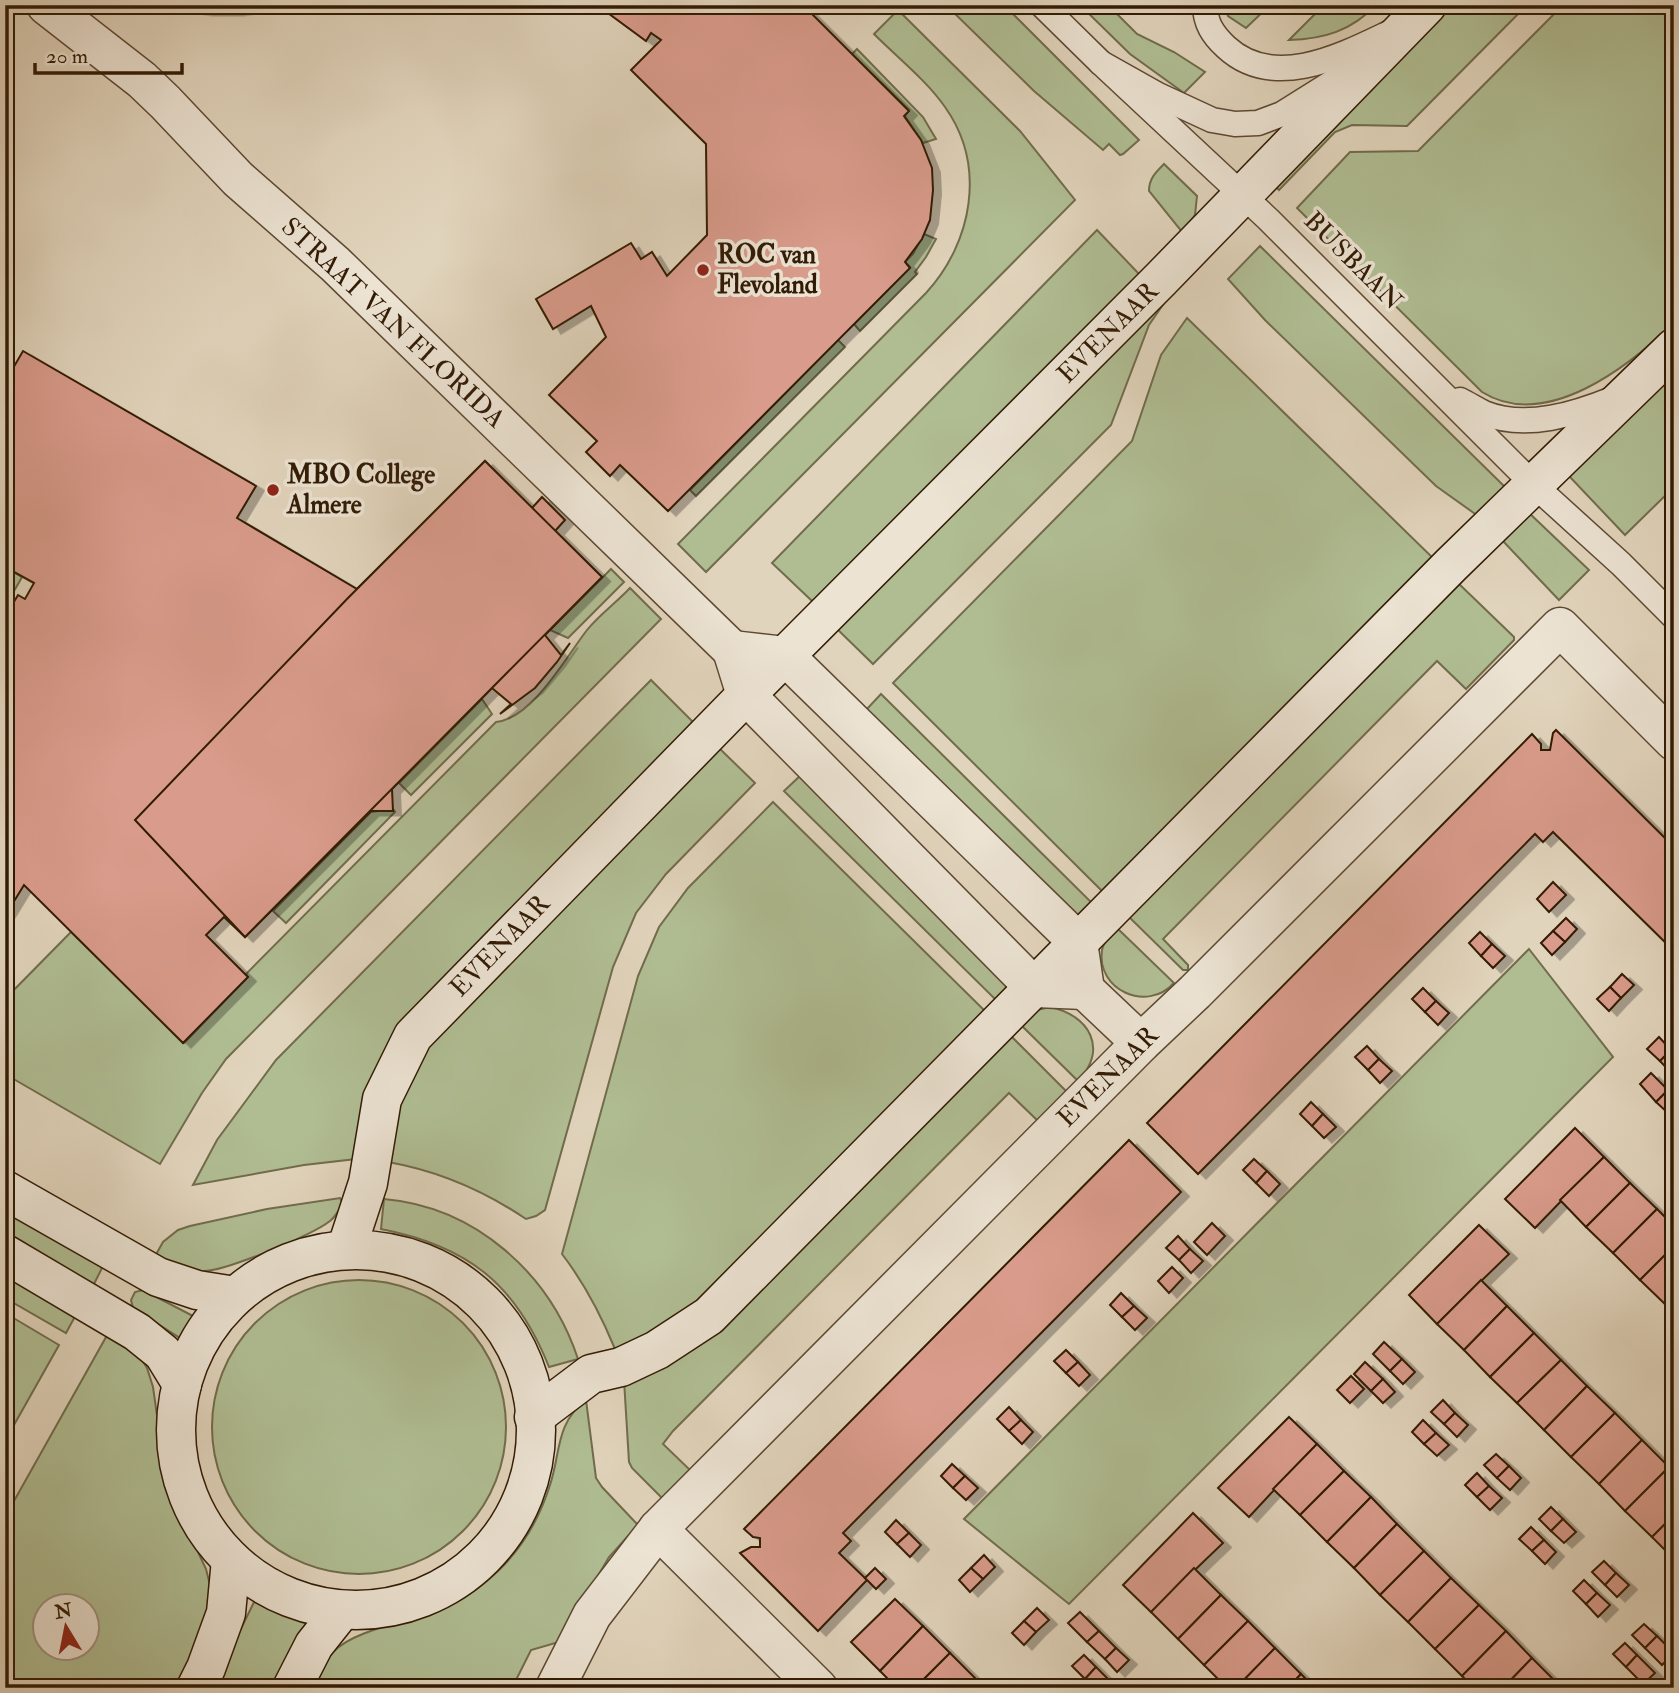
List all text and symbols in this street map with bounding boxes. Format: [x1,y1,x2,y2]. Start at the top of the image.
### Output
scale bar [35,32,182,76]
text: 20 m [46,43,88,70]
street label: BUSBAAN [1297,205,1410,318]
street label: STRAAT VAN FLORIDA [275,211,512,435]
place label: ROC van Flevoland [717,239,818,301]
marker: ROC van Flevoland [695,262,711,278]
street label: EVENAAR [1051,275,1166,390]
place label: MBO College Almere [286,459,435,521]
marker: MBO College Almere [265,482,281,498]
street label: EVENAAR [443,887,558,1004]
street label: EVENAAR [1051,1019,1166,1134]
north arrow [32,1592,102,1662]
text: N [52,1598,75,1625]

